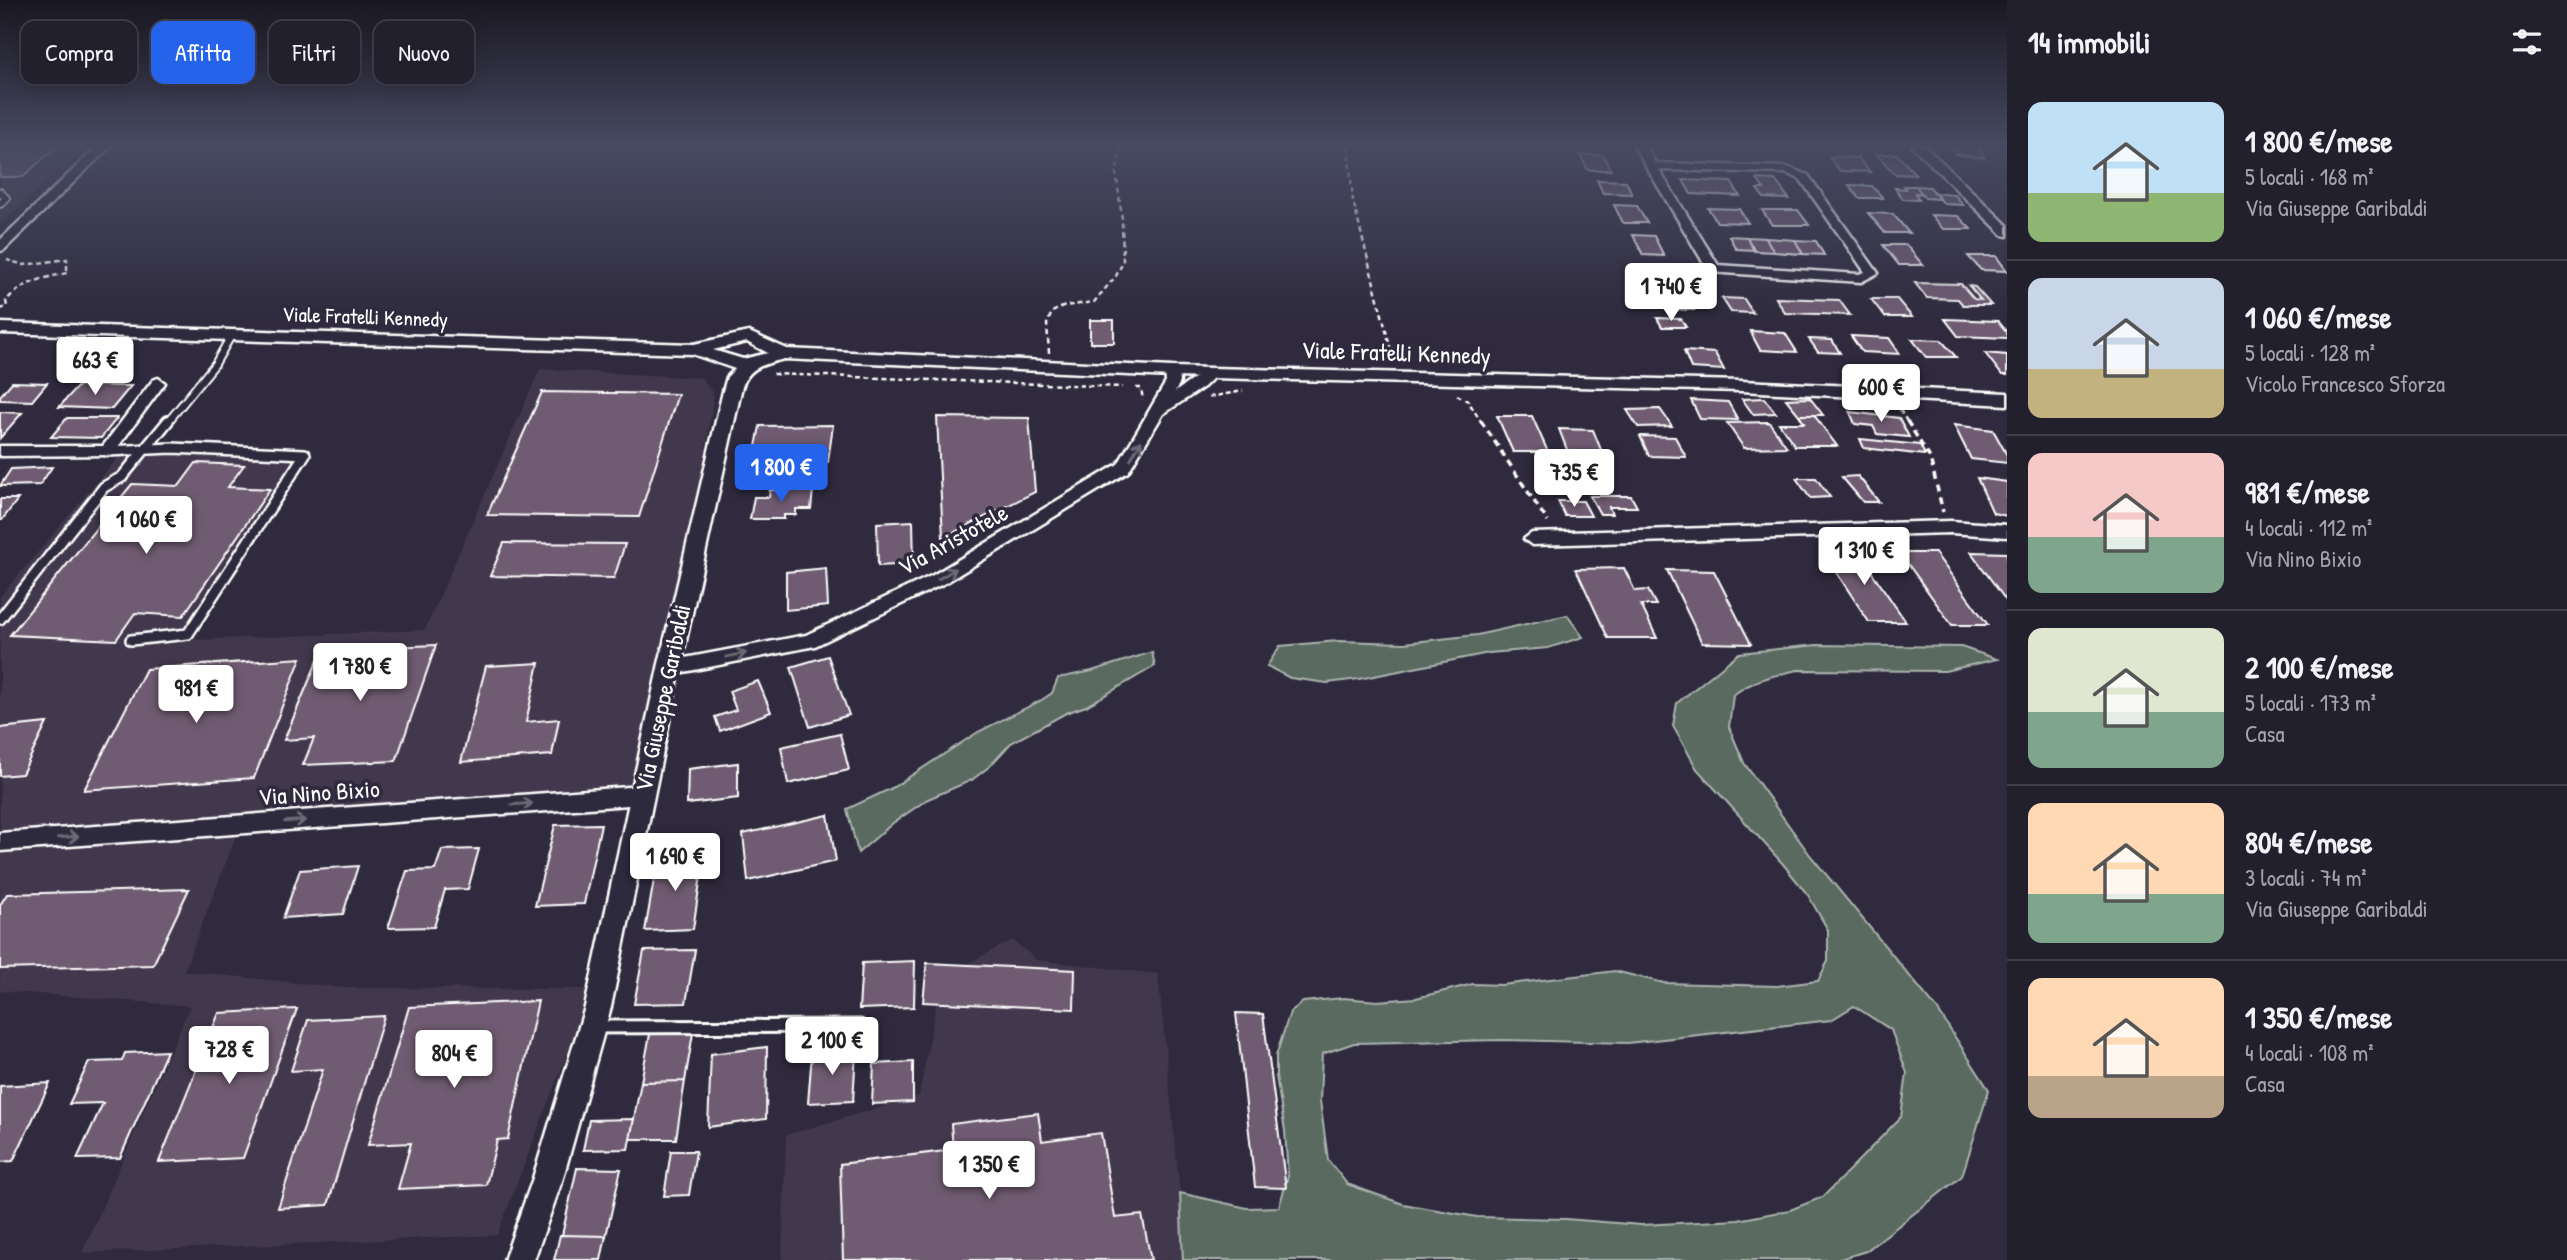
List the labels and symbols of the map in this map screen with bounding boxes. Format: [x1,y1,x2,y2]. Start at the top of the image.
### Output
pin: 1 740 € [1606,264,1736,323]
street label: Viale Fratelli Kennedy [282,299,448,334]
street label: Viale Fratelli Kennedy [1301,333,1491,371]
pin: 663 € [46,338,144,397]
pin: 600 € [1832,364,1930,424]
one-way arrow [1128,441,1143,460]
pin: 1 800 € [716,444,846,504]
pin: 735 € [1525,449,1623,509]
pin: 1 060 € [81,496,211,556]
street label: Via Aristotele [892,496,1014,582]
pin: 1 310 € [1799,528,1929,587]
one-way arrow [936,567,957,580]
street label: Via Giuseppe Garibaldi [627,601,697,794]
pin: 1 780 € [295,644,425,703]
one-way arrow [724,648,747,662]
pin: 981 € [147,666,245,725]
street label: Via Nino Bixio [257,772,381,812]
one-way arrow [510,797,533,810]
one-way arrow [283,814,306,827]
one-way arrow [56,830,79,843]
pin: 1 690 € [610,834,740,893]
pin: 2 100 € [767,1018,897,1077]
pin: 728 € [180,1026,278,1086]
pin: 804 € [405,1030,503,1090]
pin: 1 350 € [924,1142,1054,1201]

